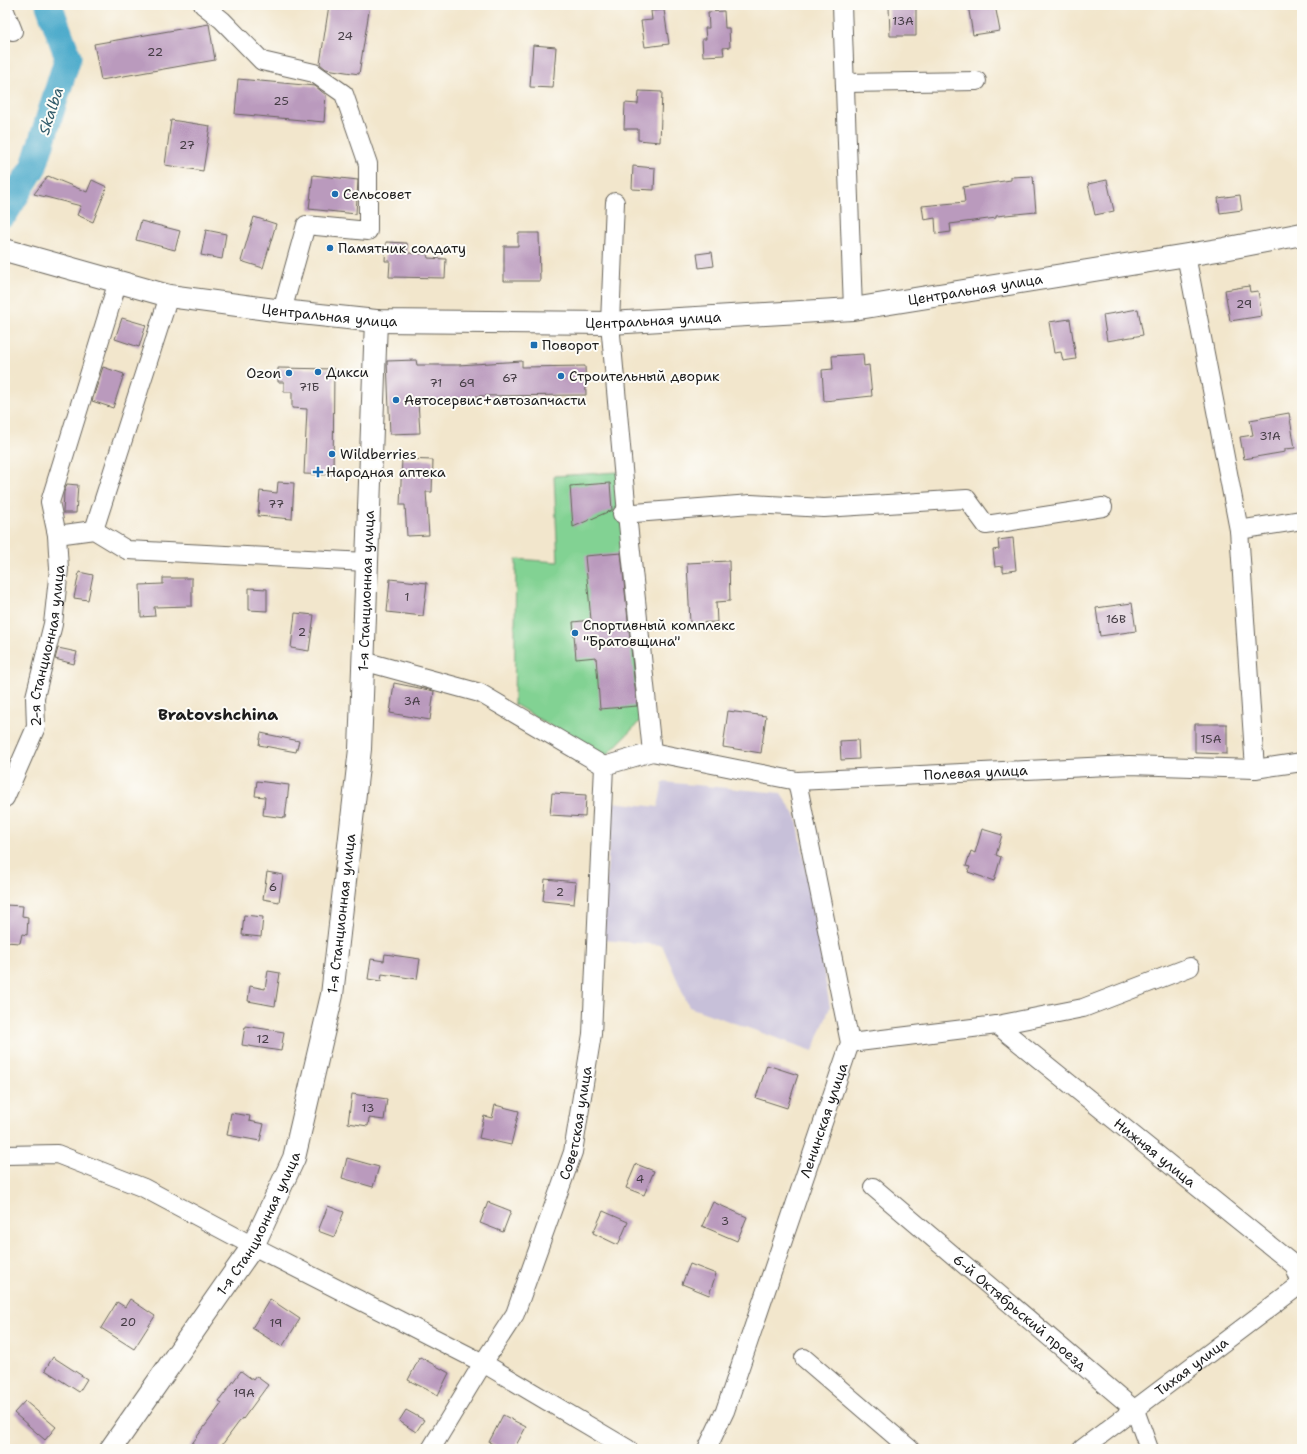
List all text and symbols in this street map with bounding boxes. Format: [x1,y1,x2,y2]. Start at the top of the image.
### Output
house number: 13А [892,13,914,29]
house number: 24 [337,28,353,44]
house number: 22 [147,44,163,60]
water label: Skalba [34,85,68,137]
house number: 25 [273,93,289,109]
house number: 27 [179,137,195,153]
place label: Сельсовет [343,185,412,203]
marker: Сельсовет [330,189,340,199]
place label: Памятник солдату [338,239,466,257]
marker: Памятник солдату [325,243,335,253]
street label: Центральная улица [906,269,1044,309]
house number: 29 [1236,296,1252,312]
street label: Центральная улица [260,299,398,330]
street label: Центральная улица [585,308,722,332]
place label: Поворот [542,336,600,354]
marker: Поворот [529,340,539,350]
place label: Дикси [326,363,369,381]
place label: Ozon [246,364,281,382]
marker: Дикси [313,367,323,377]
place label: Строительный дворик [569,367,720,385]
marker: Ozon [284,368,294,378]
house number: 67 [502,370,518,386]
marker: Строительный дворик [556,371,566,381]
house number: 71 [430,375,442,391]
house number: 69 [459,375,475,391]
house number: 71Б [299,379,319,395]
place label: Автосервис+автозапчасти [404,391,586,409]
marker: Автосервис+автозапчасти [391,395,401,405]
house number: 31А [1259,428,1281,444]
place label: Wildberries [340,445,417,463]
marker: Wildberries [327,449,337,459]
place label: Народная аптека [326,463,446,481]
marker: Народная аптека [313,467,323,477]
house number: 77 [268,496,284,512]
street label: 1-я Станционная улица [354,510,378,672]
street label: 2-я Станционная улица [26,564,68,727]
house number: 1 [404,589,410,605]
house number: 16В [1106,611,1126,627]
place label: Спортивный комплекс "Братовщина" [583,616,735,650]
house number: 2 [298,624,306,640]
marker: Спортивный комплекс "Братовщина" [570,628,580,638]
house number: 3А [403,693,421,709]
district label: Bratovshchina [158,704,278,725]
house number: 15А [1201,731,1222,747]
street label: Полевая улица [923,761,1028,784]
street label: 1-я Станционная улица [323,832,359,995]
house number: 6 [269,879,277,895]
house number: 2 [556,884,564,900]
house number: 12 [257,1031,269,1047]
street label: Ленинская улица [796,1060,852,1180]
street label: Советская улица [555,1065,596,1182]
house number: 13 [362,1100,374,1116]
street label: Нижняя улица [1110,1114,1200,1191]
street label: 1-я Станционная улица [212,1150,304,1299]
house number: 4 [636,1171,644,1187]
house number: 3 [721,1213,729,1229]
street label: 6-й Октябрьский проезд [949,1250,1091,1374]
house number: 20 [120,1314,136,1330]
house number: 19 [270,1315,282,1331]
street label: Тихая улица [1151,1333,1232,1400]
house number: 19А [233,1385,255,1401]

